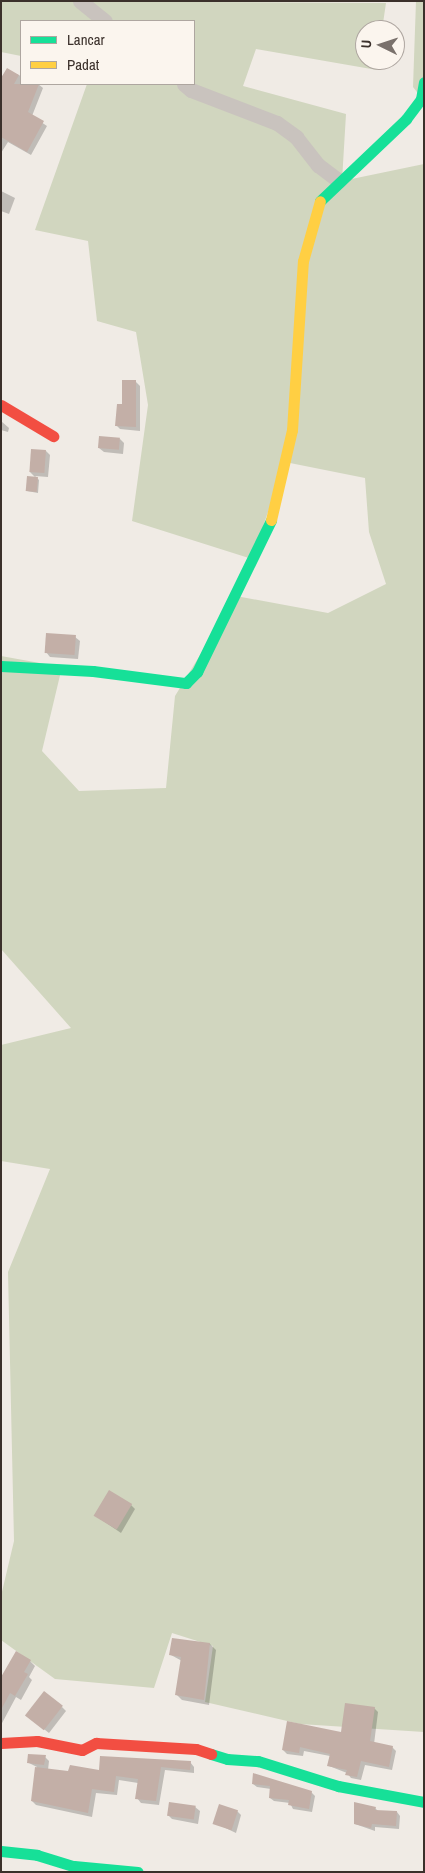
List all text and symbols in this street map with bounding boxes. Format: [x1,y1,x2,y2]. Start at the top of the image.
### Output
legend [20,20,195,85]
north arrow [355,20,405,70]
text: Lancar [67,29,105,50]
text: U [357,39,375,49]
text: Padat [67,54,99,75]

